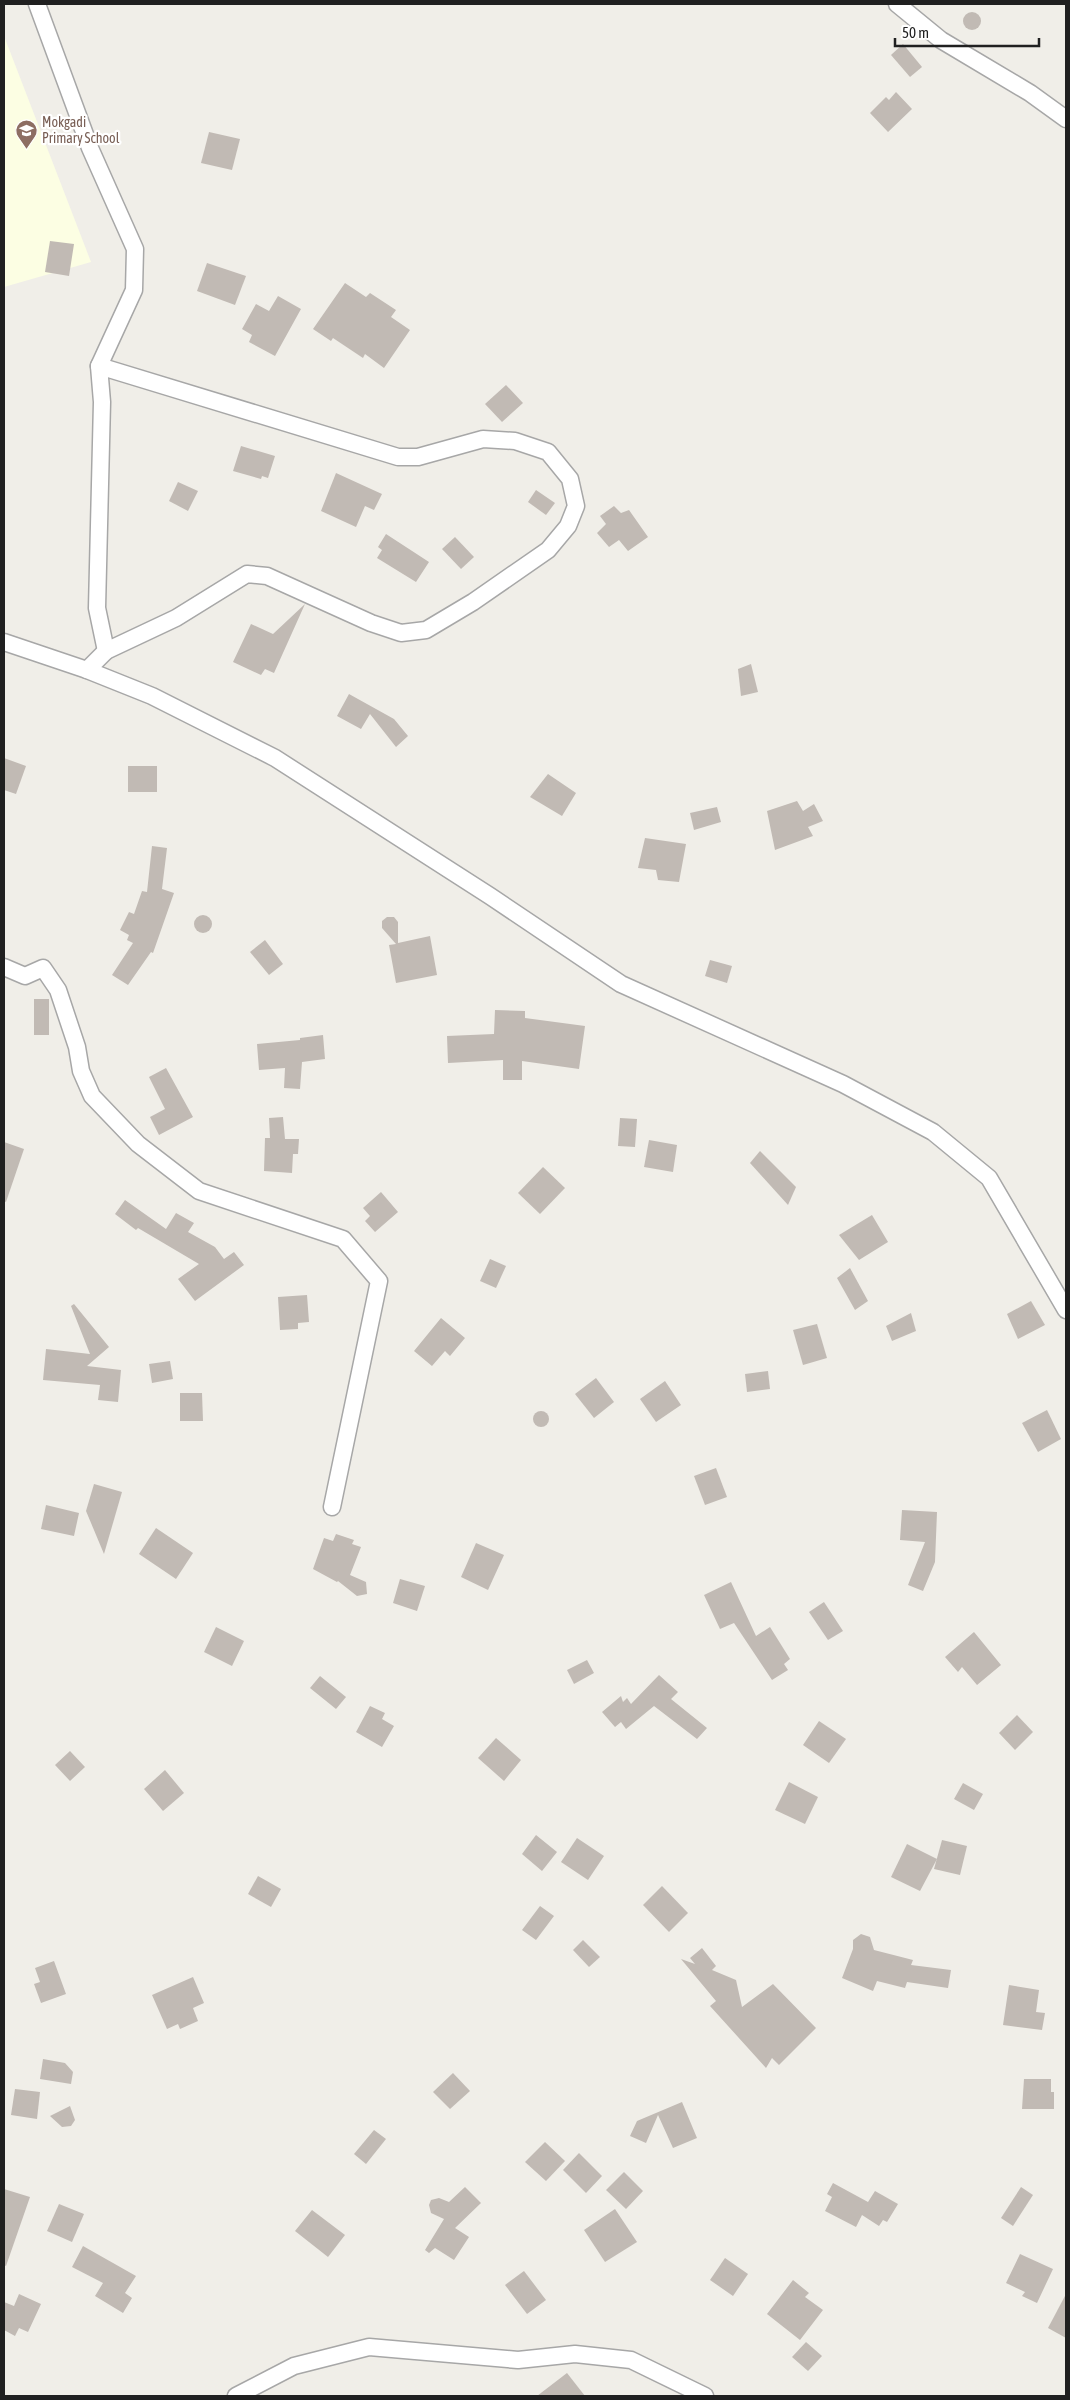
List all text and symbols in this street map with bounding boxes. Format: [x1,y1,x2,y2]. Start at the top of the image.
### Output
scale bar [895,15,1039,47]
text: 50 m [902,24,929,41]
place label: Mokgadi Primary School [42,114,120,146]
school or university icon: Mokgadi Primary School [14,118,38,149]

